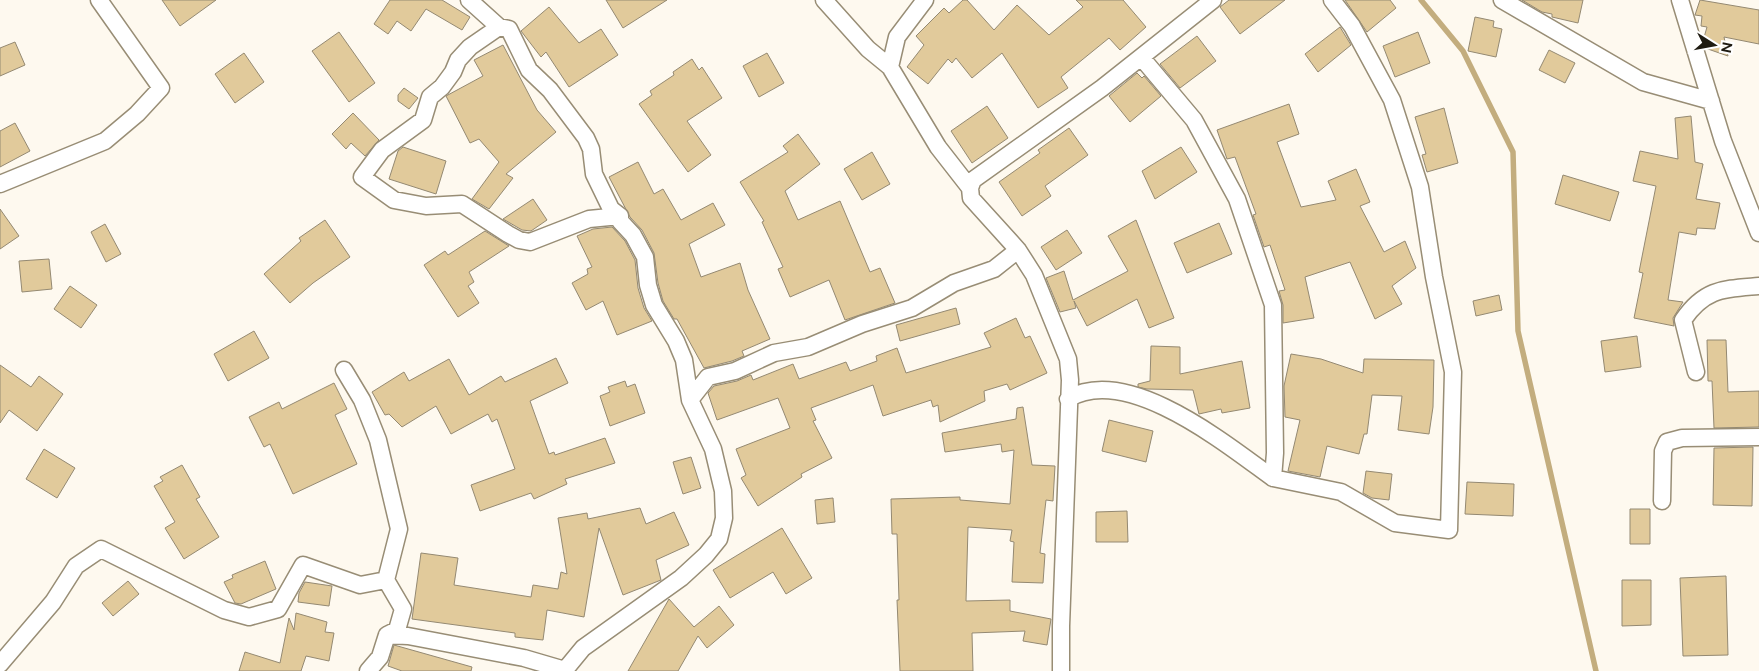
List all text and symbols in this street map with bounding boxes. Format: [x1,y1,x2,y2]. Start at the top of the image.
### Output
north arrow [1689,20,1739,70]
text: N [1717,40,1736,54]

